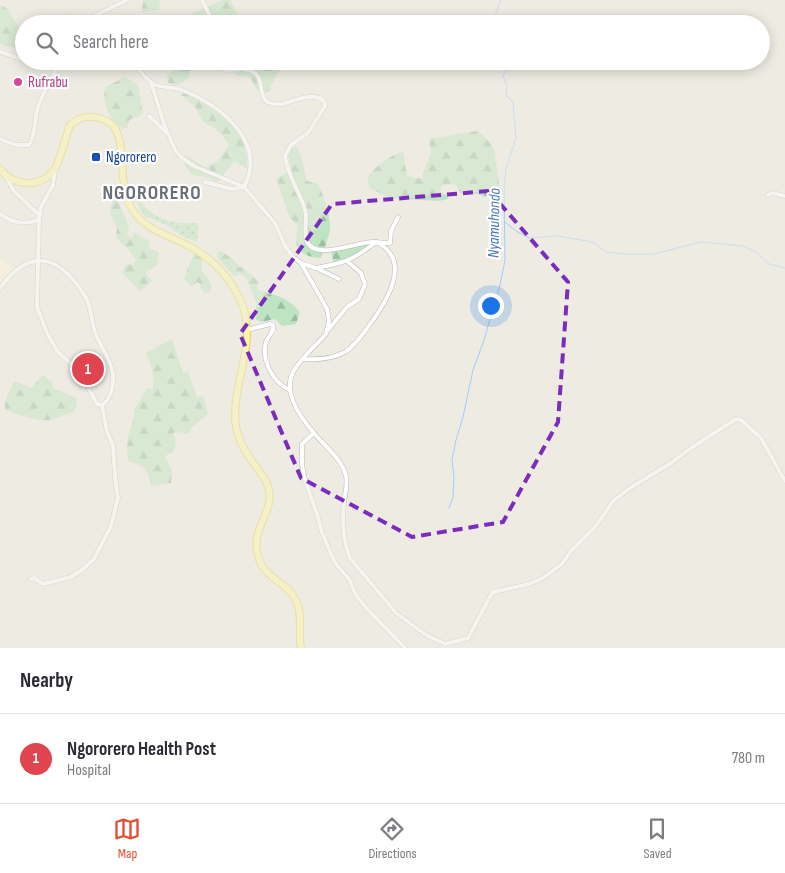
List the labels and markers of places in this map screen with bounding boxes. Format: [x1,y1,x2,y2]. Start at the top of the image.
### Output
place label: Rufrabu [28,73,68,92]
marker: Rufrabu [12,76,24,88]
place label: Ngororero [106,148,156,167]
marker: Ngororero [90,151,102,163]
pin: 1 [72,350,104,388]

